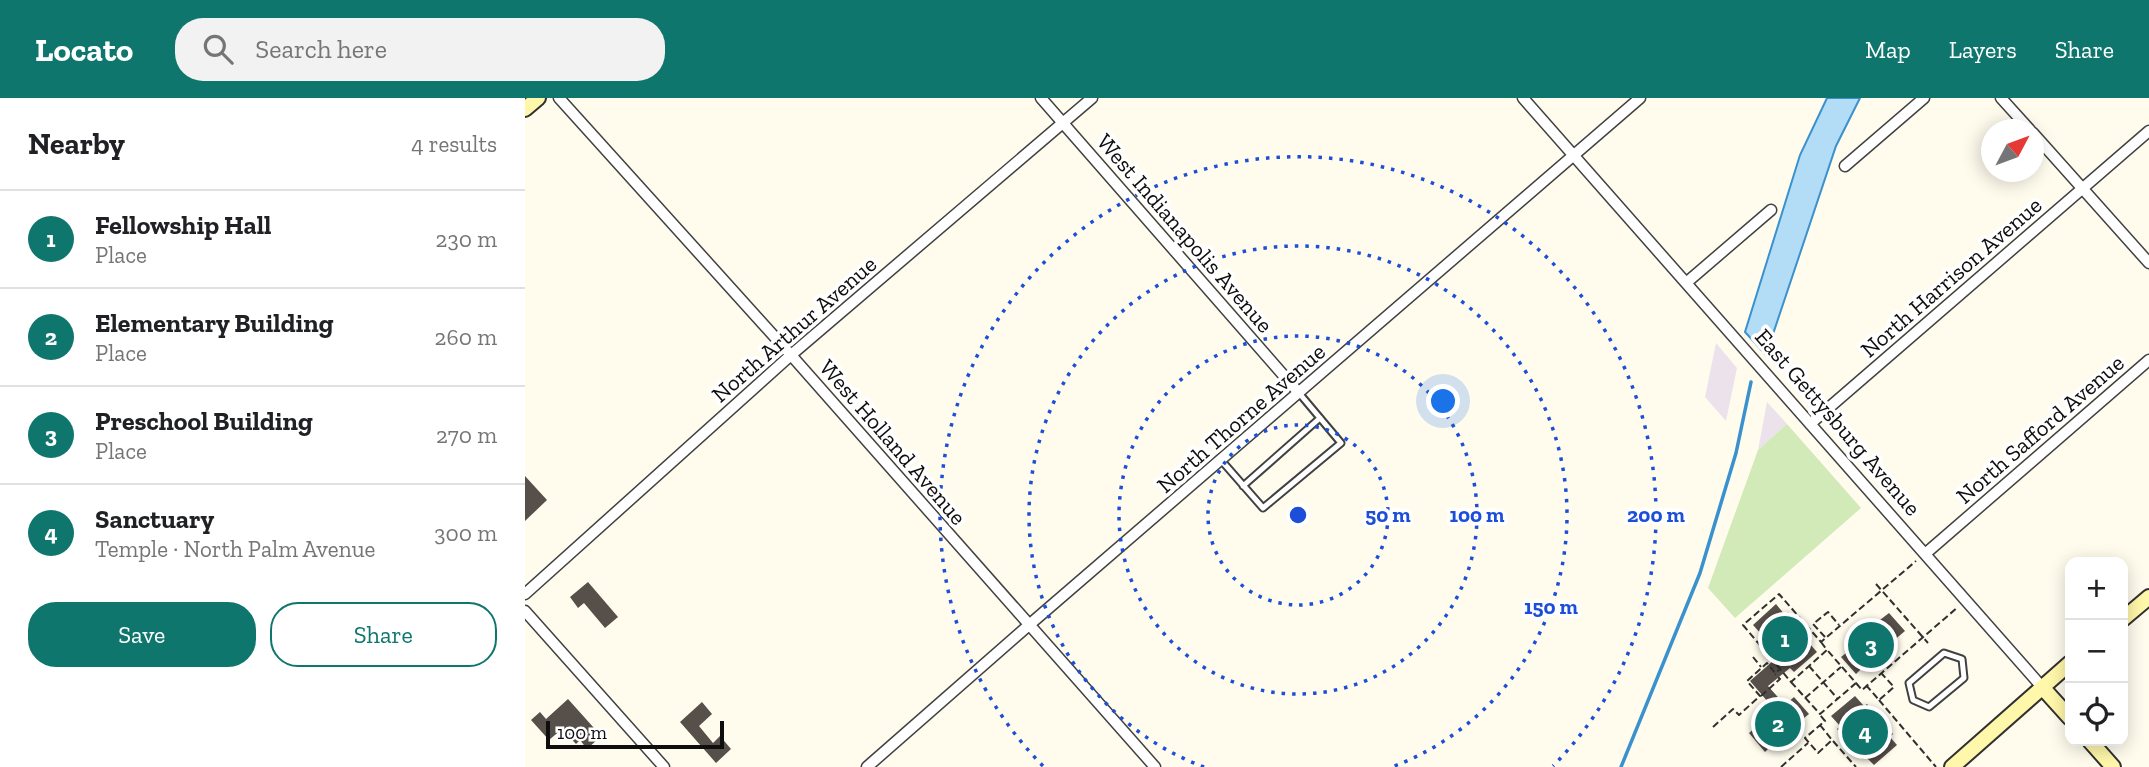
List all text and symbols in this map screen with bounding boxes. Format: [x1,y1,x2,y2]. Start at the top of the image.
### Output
search box [175,18,665,81]
text: Locato [35,30,133,69]
icon: search [199,30,237,68]
text: Search here [255,33,387,65]
text: Map [1865,35,1911,64]
text: Layers [1949,35,2017,64]
text: Share [2055,35,2114,64]
north arrow [1981,119,2044,182]
text: Nearby [28,126,125,162]
street label: West Indianapolis Avenue [1091,128,1279,338]
text: 4 results [411,130,497,158]
street label: North Harrison Avenue [1855,191,2047,363]
text: Fellowship Hall [95,209,272,241]
text: 1 [46,225,56,253]
text: 230 m [436,225,497,253]
text: Place [95,241,147,269]
street label: North Arthur Avenue [706,250,882,408]
text: Elementary Building [95,307,333,339]
text: 2 [45,323,57,351]
text: 260 m [435,323,497,351]
street label: East Gettysburg Avenue [1749,323,1927,521]
street label: North Thorne Avenue [1151,337,1331,499]
text: Place [95,339,147,367]
street label: North Safford Avenue [1950,349,2130,509]
street label: West Holland Avenue [813,353,973,531]
your location [1426,384,1460,418]
text: Preschool Building [95,405,313,437]
text: 3 [45,421,57,449]
text: 270 m [436,421,497,449]
text: Place [95,437,147,465]
text: 50 m [1365,502,1411,527]
text: 100 m [1450,502,1505,527]
text: 200 m [1627,502,1685,527]
text: Sanctuary [95,503,214,535]
centre of rings [1286,503,1310,527]
text: 4 [44,519,58,547]
text: 300 m [434,519,497,547]
text: Temple · North Palm Avenue [95,535,375,563]
map controls [2065,557,2128,746]
button: + [2065,557,2128,620]
text: 150 m [1524,594,1579,619]
button: Save [28,602,256,667]
button: Share [270,602,497,667]
pin: 1 [1762,613,1808,665]
pin: 3 [1848,619,1894,671]
button: − [2065,620,2128,683]
button: locate [2065,683,2128,746]
pin: 2 [1755,698,1801,750]
pin: 4 [1842,706,1888,758]
scale bar [546,718,725,750]
text: 100 m [557,721,607,744]

